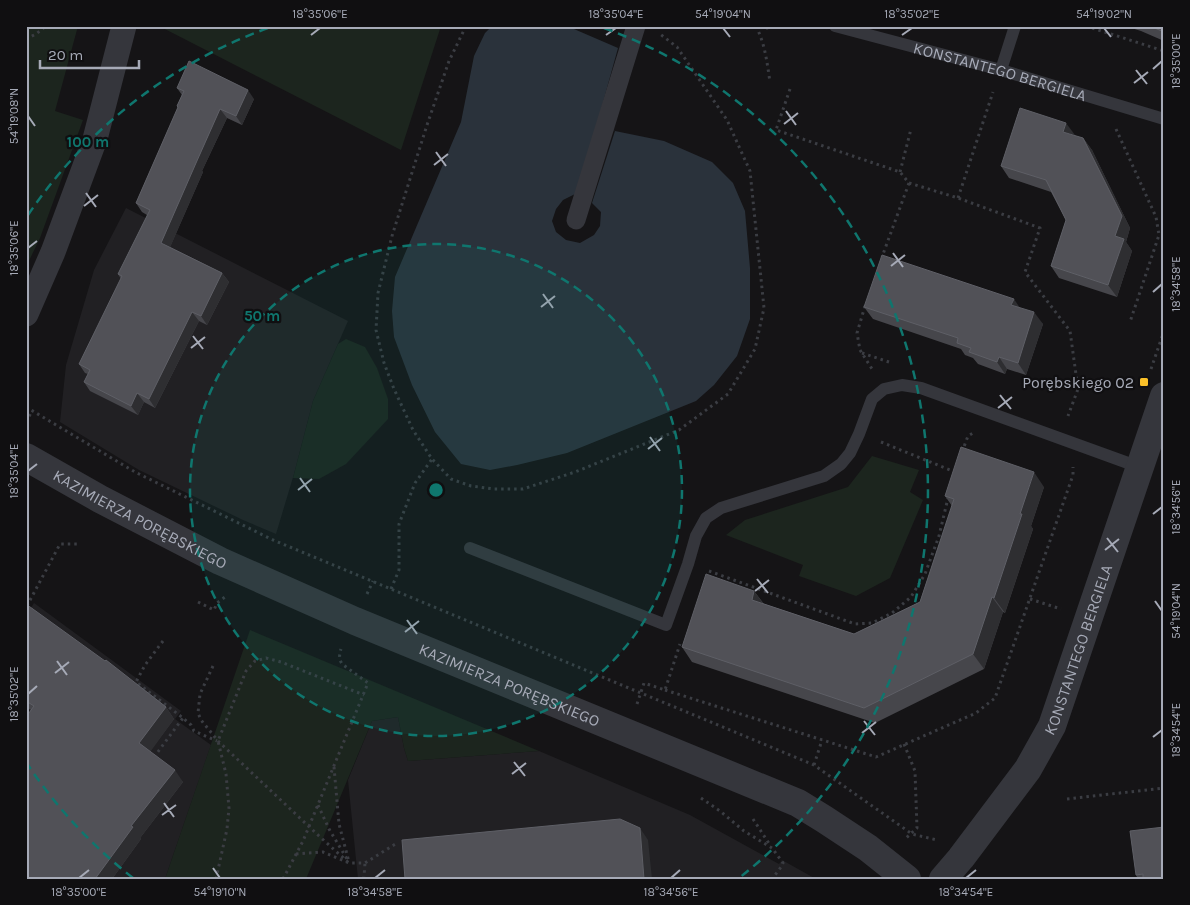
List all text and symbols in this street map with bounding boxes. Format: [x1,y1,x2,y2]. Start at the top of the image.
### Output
text: 18°35'06"E [292,7,348,21]
text: 18°35'04"E [588,7,644,21]
text: 54°19'04"N [695,7,751,21]
text: 18°35'02"E [884,7,940,21]
text: 54°19'02"N [1076,7,1132,21]
text: 18°35'00"E [1169,33,1183,89]
scale bar [40,38,139,70]
street label: KONSTANTEGO BERGIELA [911,38,1089,105]
text: 20 m [48,46,83,64]
text: 54°19'08"N [7,88,21,144]
text: 100 m [67,133,109,151]
text: 18°35'06"E [7,220,21,276]
text: 18°34'58"E [1169,256,1183,312]
text: 50 m [244,307,280,325]
place label: Porębskiego 02 [1022,373,1134,392]
marker: Porębskiego 02 [1138,376,1150,388]
text: 18°35'04"E [7,443,21,499]
street label: KAZIMIERZA PORĘBSKIEGO [50,466,230,573]
text: 18°34'56"E [1169,480,1183,534]
centre of rings [427,481,445,499]
street label: KONSTANTEGO BERGIELA [1040,562,1116,739]
text: 54°19'04"N [1169,583,1183,639]
street label: KAZIMIERZA PORĘBSKIEGO [416,639,603,731]
text: 18°35'02"E [7,666,21,722]
text: 18°34'54"E [1169,703,1183,757]
text: 18°35'00"E [51,885,107,899]
text: 54°19'10"N [193,885,247,899]
text: 18°34'58"E [347,885,403,899]
text: 18°34'56"E [644,885,698,899]
text: 18°34'54"E [939,885,993,899]

